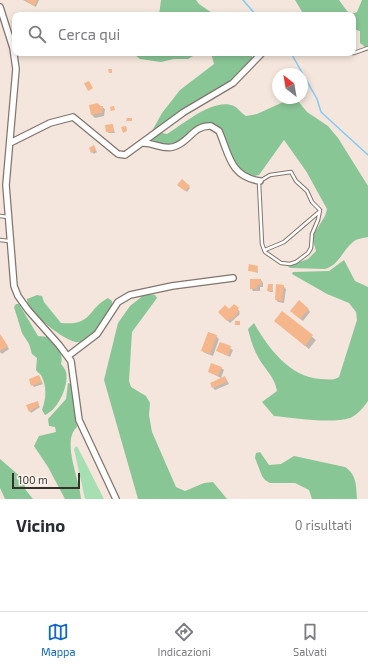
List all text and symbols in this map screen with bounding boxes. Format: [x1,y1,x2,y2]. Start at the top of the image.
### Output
search box [12,12,356,56]
icon: search [26,23,48,45]
text: Cerca qui [58,25,120,43]
north arrow [272,68,308,104]
scale bar [12,471,80,490]
text: 100 m [18,473,48,486]
text: Vicino [16,515,65,535]
text: 0 risultati [295,517,352,533]
tab: Mappa [41,621,76,658]
tab: Indicazioni [158,621,211,658]
tab: Salvati [293,621,327,658]

